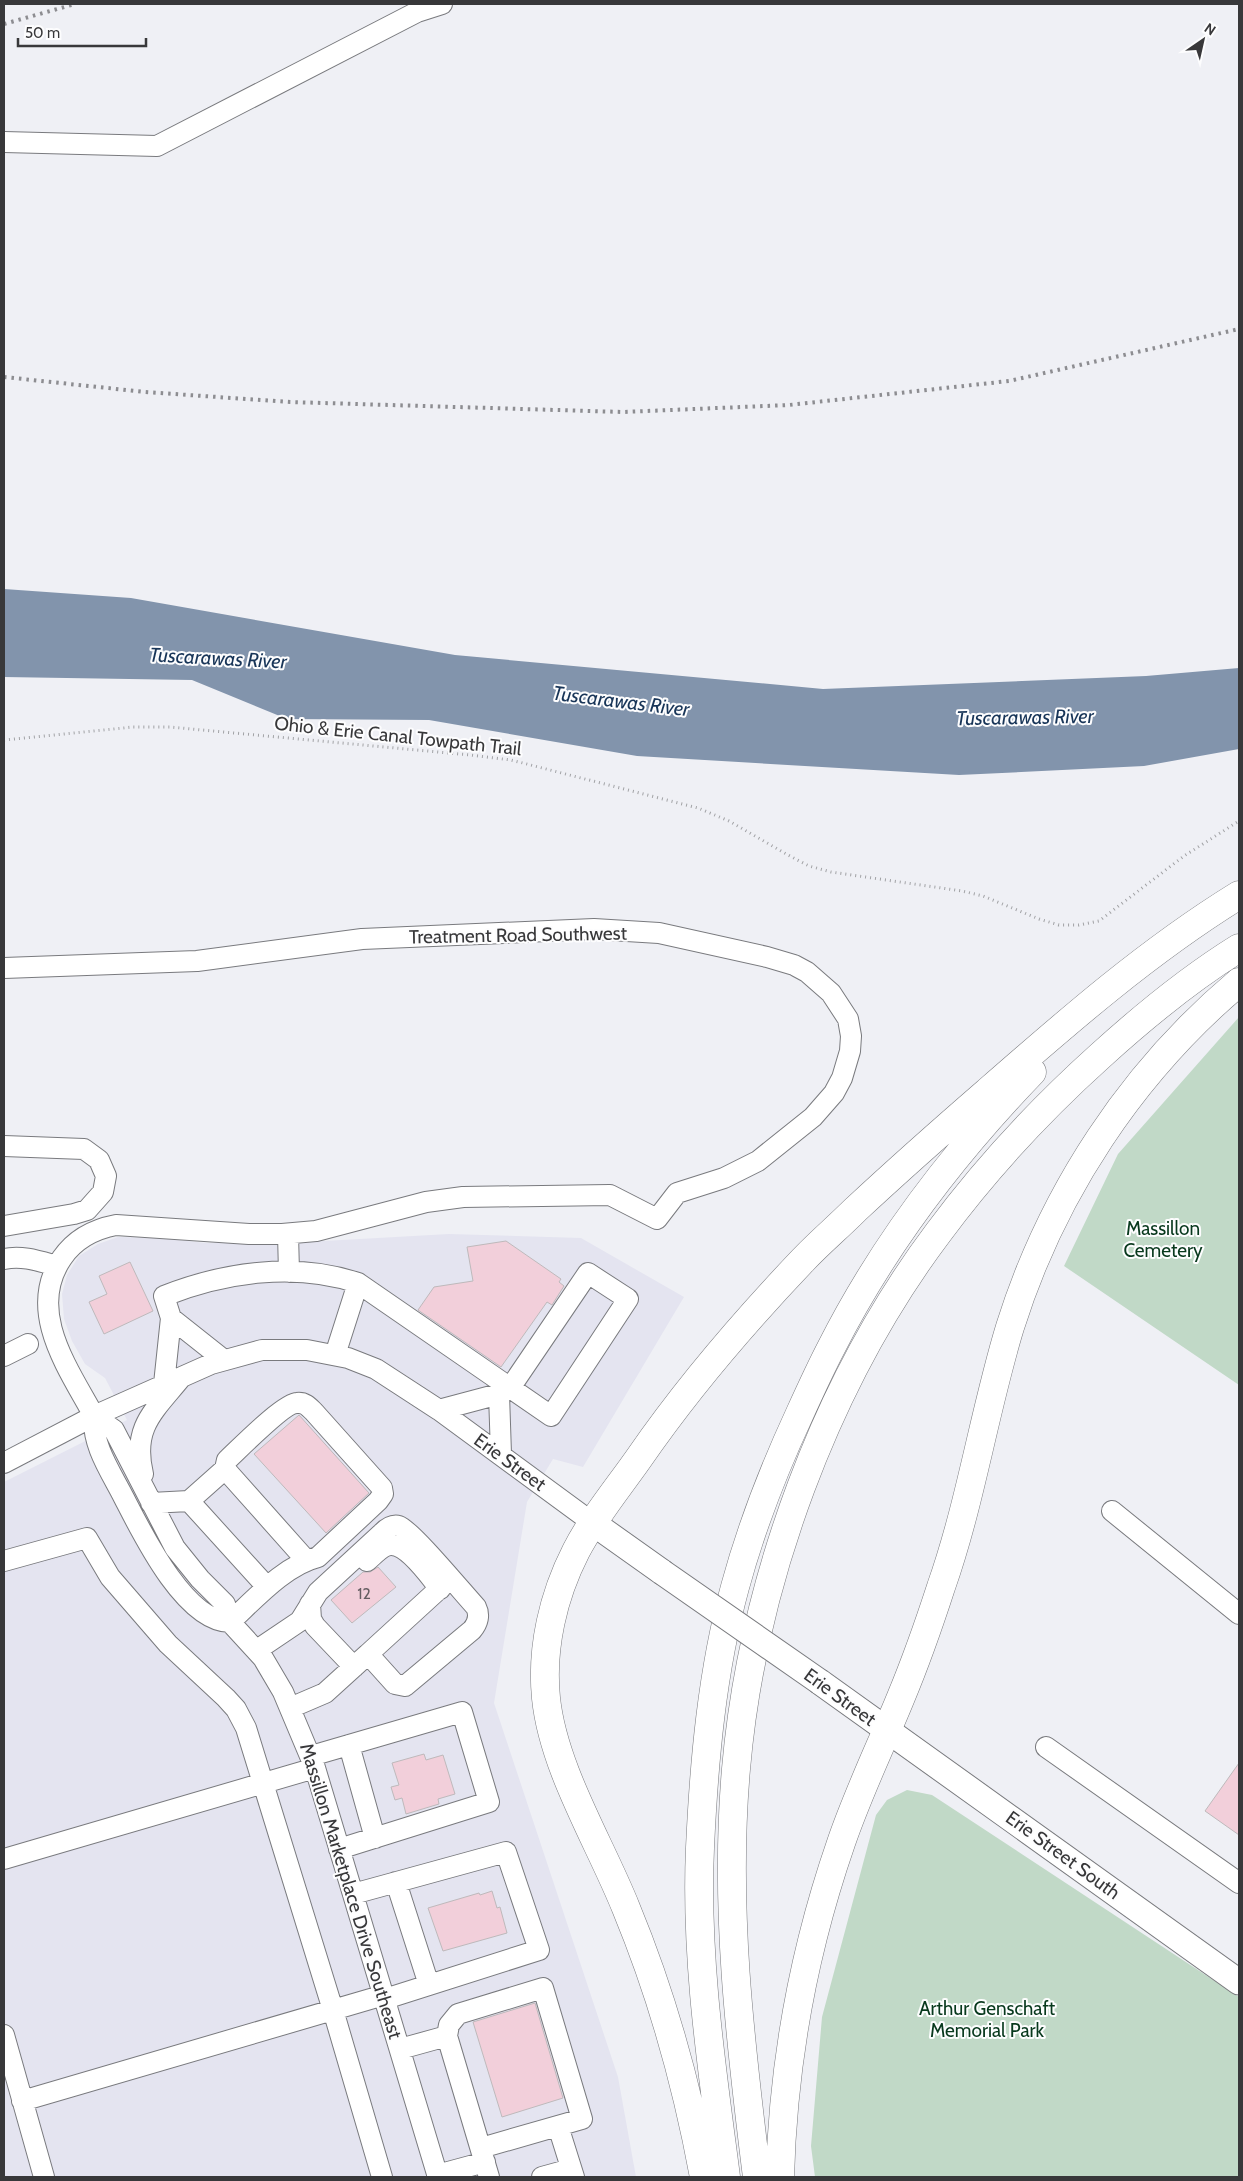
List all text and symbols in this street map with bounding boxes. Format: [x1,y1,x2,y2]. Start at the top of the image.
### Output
scale bar [18,15,145,47]
north arrow [1178,15,1228,65]
text: N [1201,19,1219,39]
text: 50 m [25,24,60,42]
water label: Tuscarawas River [149,642,288,674]
water label: Tuscarawas River [551,681,692,721]
water label: Tuscarawas River [956,704,1095,730]
street label: Ohio & Erie Canal Towpath Trail [273,712,523,760]
street label: Treatment Road Southwest [409,922,628,948]
park label: Massillon Cemetery [1123,1217,1203,1262]
street label: Erie Street [470,1428,551,1496]
house number: 12 [357,1584,371,1603]
street label: Erie Street [800,1663,881,1731]
street label: Massillon Marketplace Drive Southeast [295,1740,407,2042]
street label: Erie Street South [1001,1806,1125,1904]
park label: Arthur Genschaft Memorial Park [919,1997,1056,2042]

